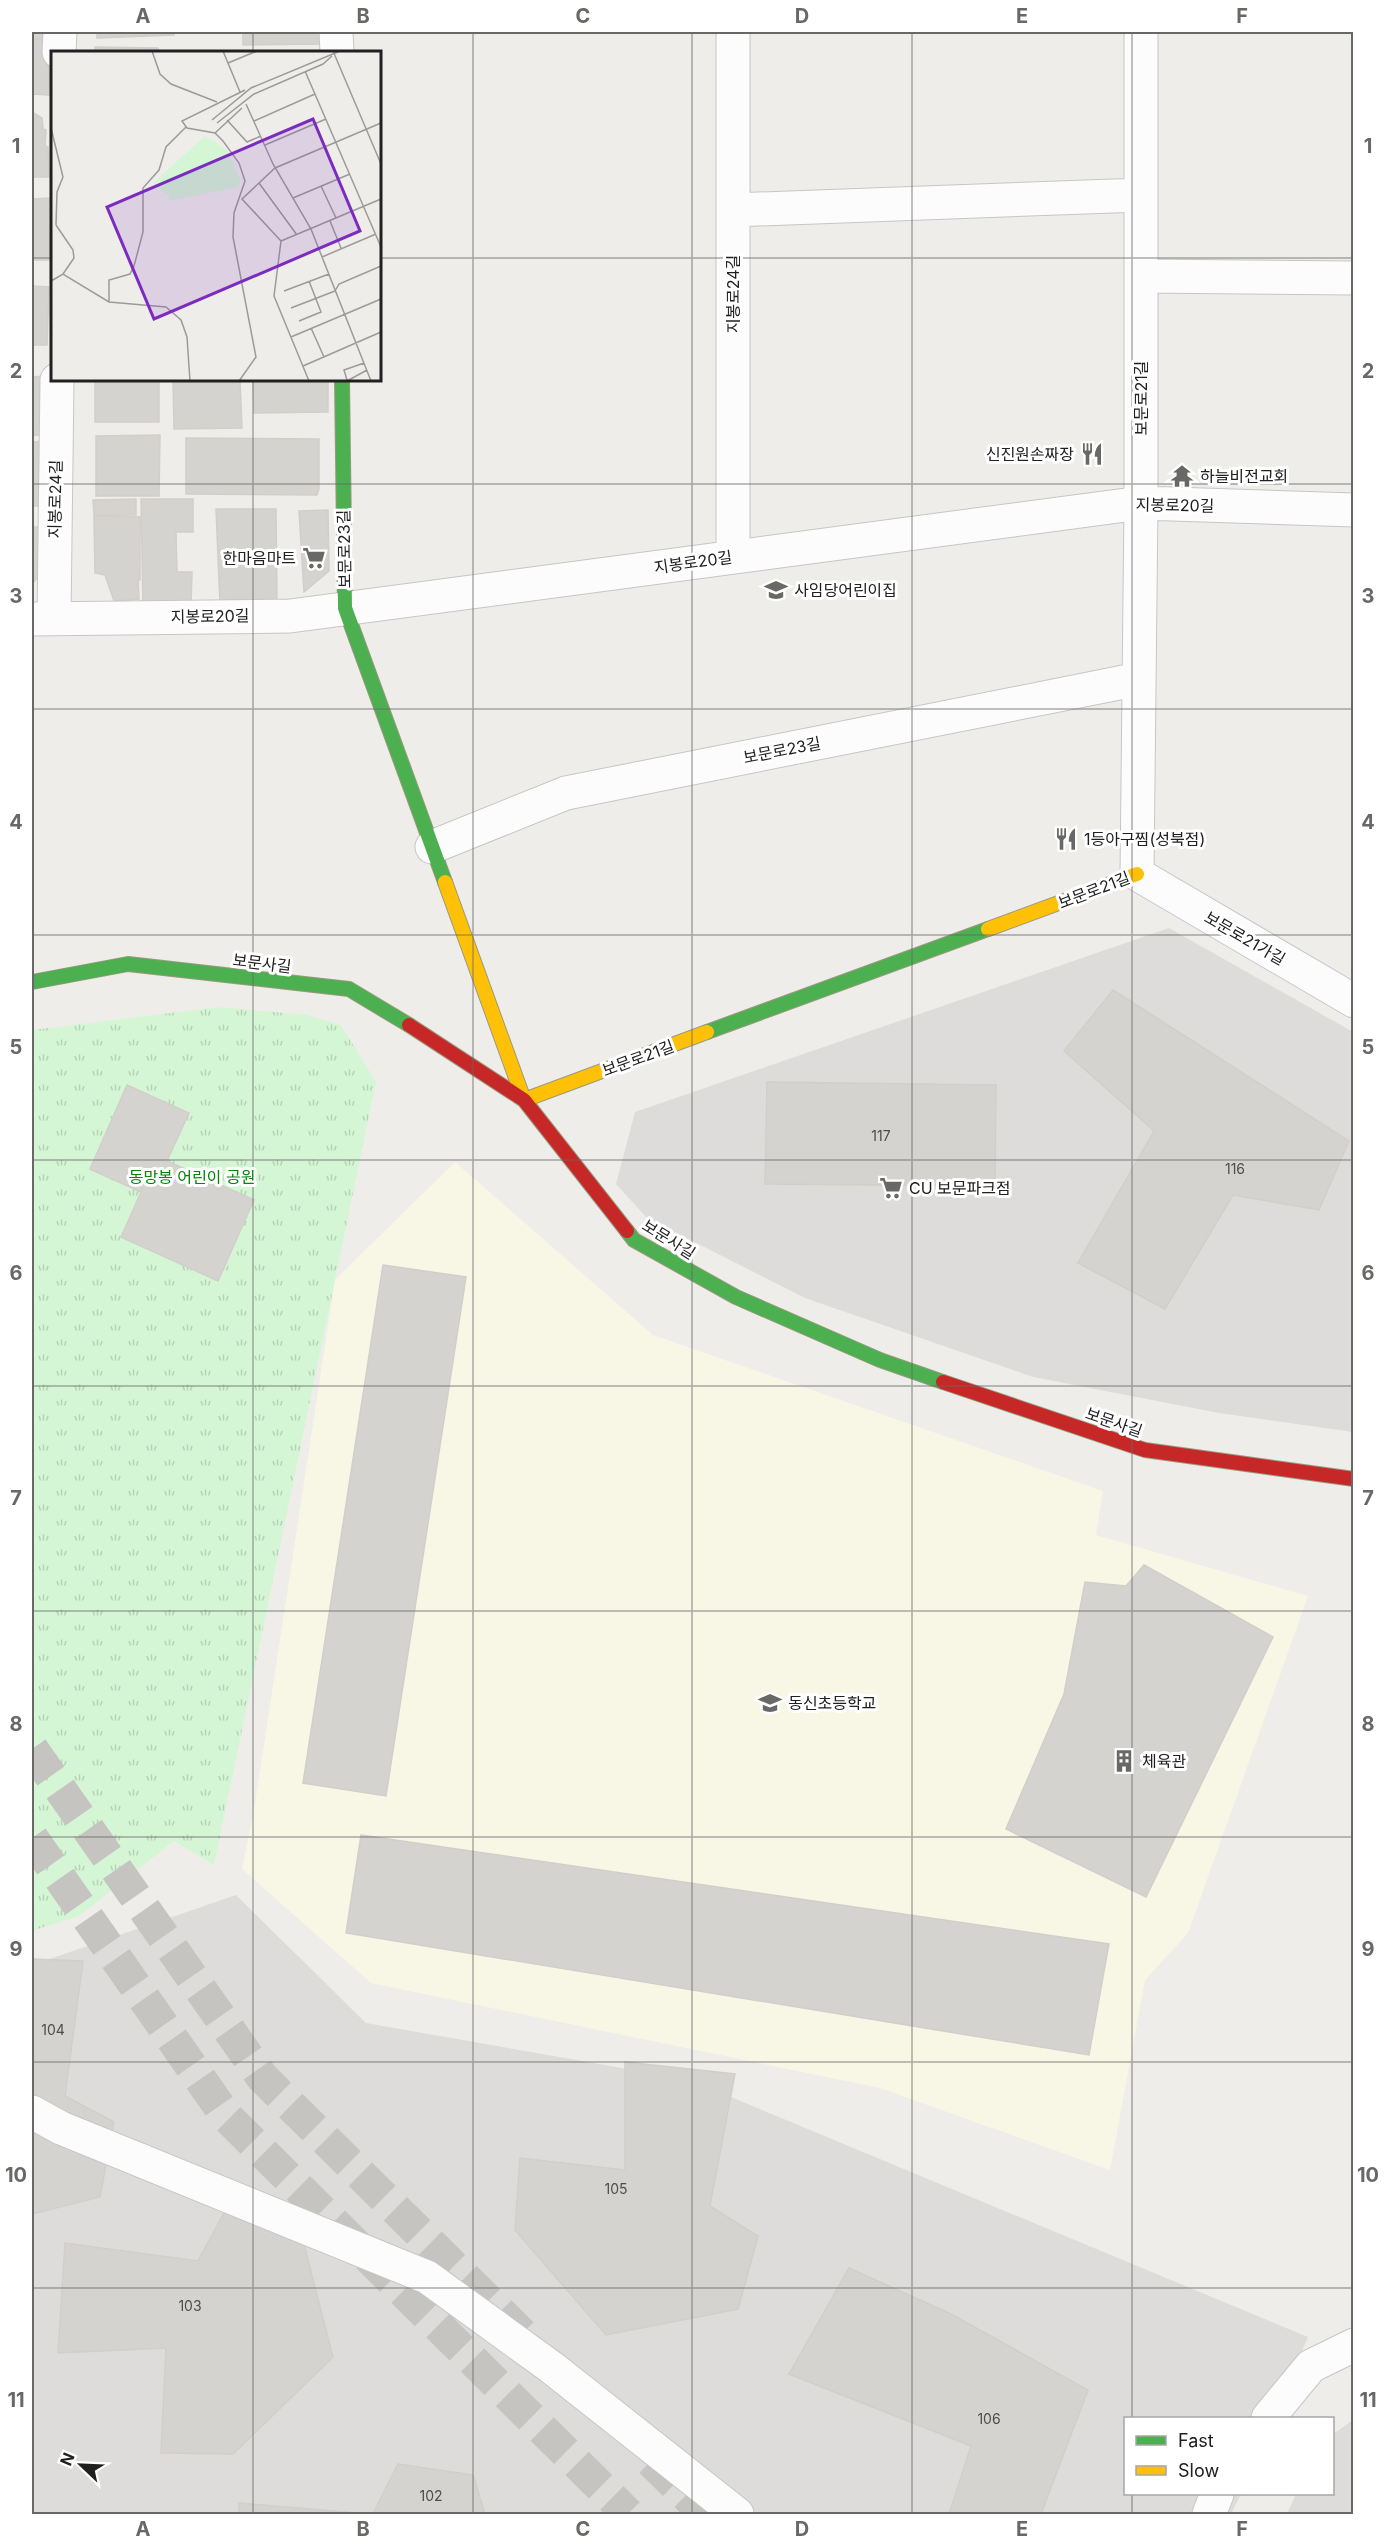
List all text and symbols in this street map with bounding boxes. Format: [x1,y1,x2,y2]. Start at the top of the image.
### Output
text: A [136,4,151,28]
text: B [356,4,370,28]
text: C [576,4,590,28]
text: D [795,4,809,28]
text: E [1016,4,1028,28]
text: F [1236,4,1248,28]
inset map [51,51,381,381]
text: 1 [12,134,20,158]
text: 1 [1364,134,1372,158]
street label: 지봉로24길 [723,255,743,333]
text: 2 [10,359,22,383]
text: 2 [1362,359,1374,383]
street label: 보문로21길 [1131,360,1151,436]
restaurant icon: 신진원손짜장 [1079,441,1105,467]
place label: 신진원손짜장 [986,444,1074,464]
street label: 지봉로24길 [44,459,66,539]
temple icon: 하늘비전교회 [1169,463,1195,489]
place label: 하늘비전교회 [1200,466,1288,486]
street label: 지봉로20길 [1135,494,1215,516]
street label: 보문로23길 [333,510,355,588]
supermarket icon: 한마음마트 [301,545,327,571]
street label: 지봉로20길 [653,547,733,577]
place label: 한마음마트 [222,548,296,568]
school or university icon: 사임당어린이집 [763,577,789,603]
place label: 사임당어린이집 [794,580,897,600]
text: 3 [10,584,22,608]
text: 3 [1362,584,1374,608]
street label: 지봉로20길 [170,605,250,627]
street label: 보문로23길 [742,733,822,767]
text: 4 [9,810,23,834]
text: 4 [1361,810,1375,834]
restaurant icon: 1등아구찜(성북점) [1053,826,1079,852]
place label: 1등아구찜(성북점) [1084,829,1205,849]
street label: 보문로21길 [1055,867,1133,913]
street label: 보문로21가길 [1201,907,1289,969]
street label: 보문사길 [232,949,292,977]
text: 5 [10,1035,22,1059]
text: 5 [1362,1035,1374,1059]
street label: 보문로21길 [599,1036,677,1080]
house number: 117 [871,1127,891,1144]
house number: 116 [1225,1160,1245,1177]
park label: 동망봉 어린이 공원 [129,1167,255,1187]
supermarket icon: CU 보문파크점 [878,1175,904,1201]
place label: CU 보문파크점 [909,1178,1011,1198]
street label: 보문사길 [639,1215,699,1263]
text: 6 [10,1261,23,1285]
text: 6 [1362,1261,1375,1285]
street label: 보문사길 [1083,1403,1145,1441]
text: 7 [10,1486,22,1510]
text: 7 [1362,1486,1374,1510]
school or university icon: 동신초등학교 [757,1690,783,1716]
place label: 동신초등학교 [788,1693,876,1713]
text: 8 [9,1712,23,1736]
text: 8 [1361,1712,1375,1736]
building icon: 체육관 [1111,1748,1137,1774]
place label: 체육관 [1142,1751,1186,1771]
text: 9 [10,1937,23,1961]
text: 9 [1362,1937,1375,1961]
house number: 104 [41,2021,65,2038]
text: 10 [5,2163,27,2187]
text: 10 [1357,2163,1379,2187]
house number: 105 [604,2180,628,2197]
house number: 103 [178,2297,202,2314]
text: 11 [7,2388,25,2412]
text: 11 [1359,2388,1377,2412]
house number: 106 [977,2410,1001,2427]
legend [1124,2417,1334,2495]
text: Fast [1178,2430,1214,2451]
north arrow [51,2435,111,2495]
text: N [56,2450,79,2469]
text: Slow [1178,2460,1219,2481]
house number: 102 [419,2487,443,2504]
text: A [136,2517,151,2541]
text: B [356,2517,370,2541]
text: C [576,2517,590,2541]
text: D [795,2517,809,2541]
text: E [1016,2517,1028,2541]
text: F [1236,2517,1248,2541]

